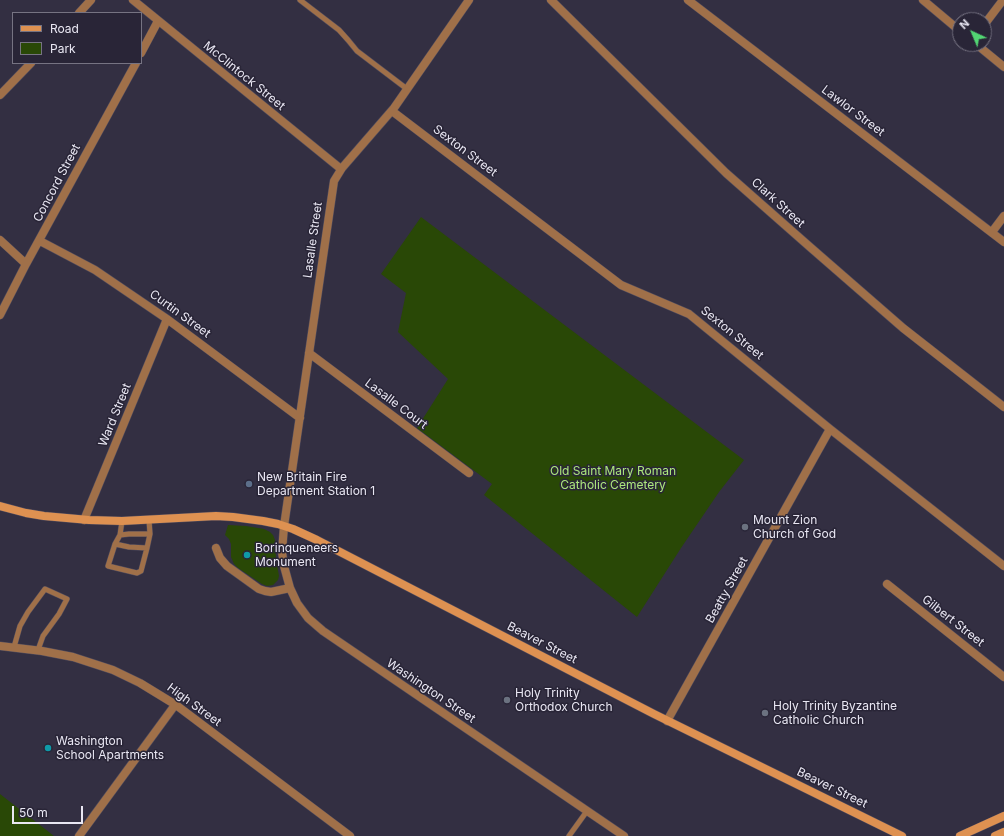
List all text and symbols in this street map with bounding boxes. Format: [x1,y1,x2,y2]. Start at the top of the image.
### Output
legend [12,12,142,64]
north arrow [952,12,992,52]
text: N [956,16,972,32]
text: Road [50,21,79,36]
street label: McClintock Street [200,39,288,113]
text: Park [50,41,76,56]
street label: Lawlor Street [819,83,887,139]
street label: Sexton Street [430,122,500,180]
street label: Concord Street [30,142,84,224]
street label: Clark Street [748,175,808,231]
street label: Lasalle Street [301,201,325,279]
street label: Curtin Street [147,287,213,341]
street label: Sexton Street [698,303,766,363]
street label: Lasalle Court [362,376,430,432]
street label: Ward Street [96,381,134,449]
park label: Old Saint Mary Roman Catholic Cemetery [550,464,676,492]
place label: New Britain Fire Department Station 1 [257,470,375,498]
marker: New Britain Fire Department Station 1 [244,479,254,489]
place label: Mount Zion Church of God [753,513,836,541]
marker: Mount Zion Church of God [740,522,750,532]
place label: Borinqueneers Monument [255,541,338,569]
marker: Borinqueneers Monument [242,550,252,560]
street label: Beatty Street [703,554,751,626]
street label: Gilbert Street [919,592,987,650]
street label: Beaver Street [505,619,579,667]
street label: Washington Street [384,656,478,726]
street label: High Street [164,681,224,729]
place label: Holy Trinity Orthodox Church [515,686,613,714]
marker: Holy Trinity Orthodox Church [502,695,512,705]
place label: Holy Trinity Byzantine Catholic Church [773,699,897,727]
marker: Holy Trinity Byzantine Catholic Church [760,708,770,718]
place label: Washington School Apartments [56,734,164,762]
marker: Washington School Apartments [43,743,53,753]
street label: Beaver Street [794,765,870,811]
scale bar [14,798,85,824]
text: 50 m [19,805,48,820]

